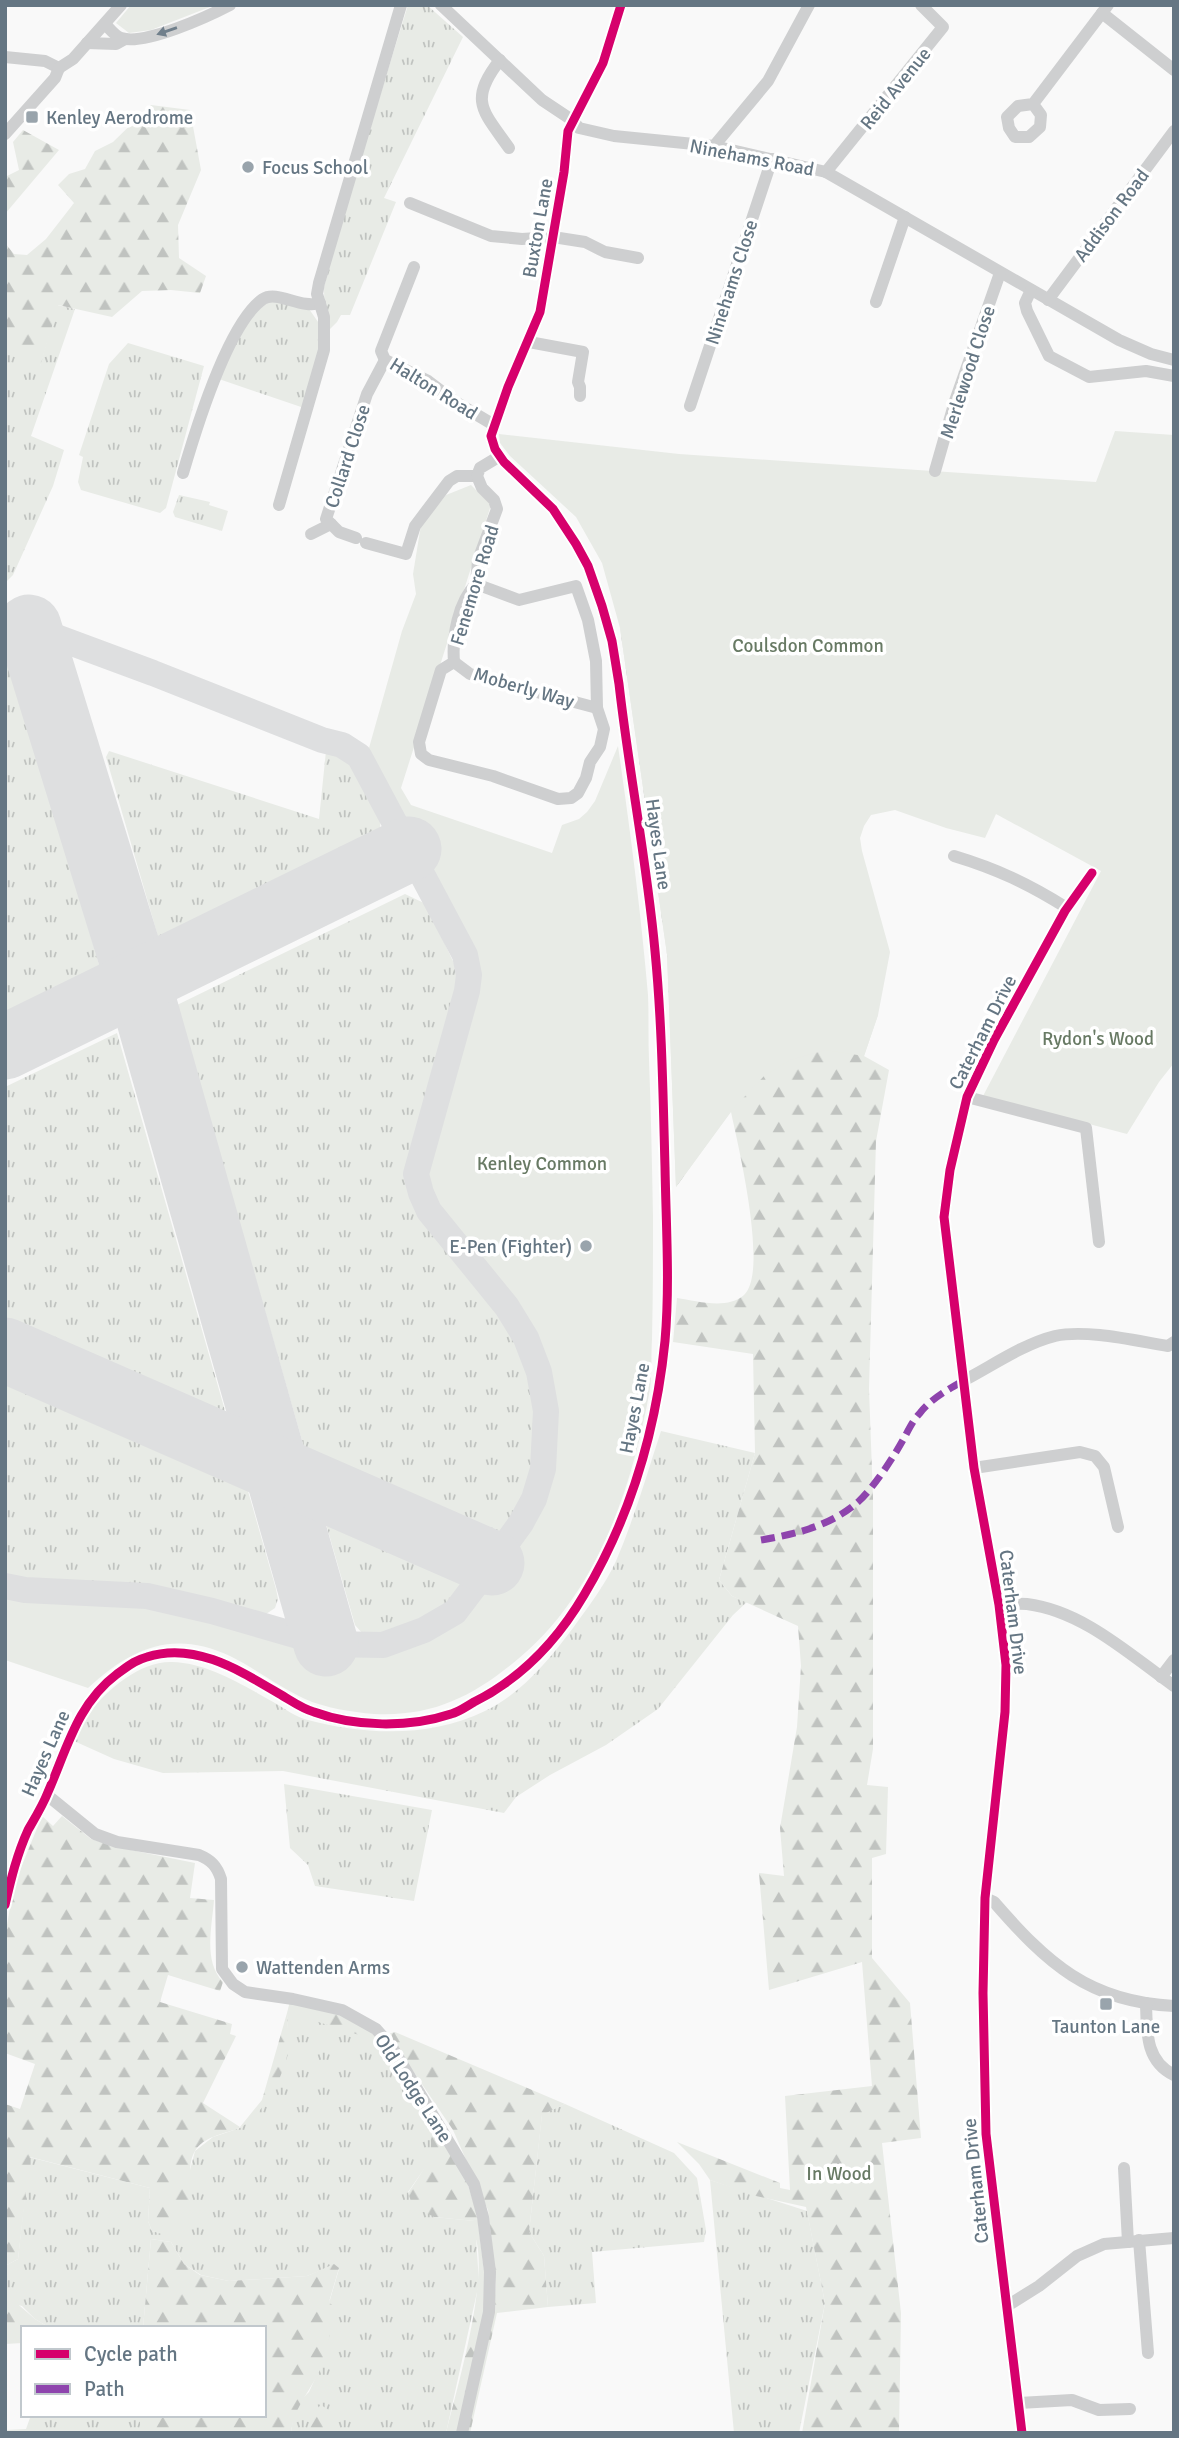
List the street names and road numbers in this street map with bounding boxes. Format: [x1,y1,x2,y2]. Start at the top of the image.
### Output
street label: Reid Avenue [855,42,936,135]
street label: Ninehams Road [688,134,816,182]
street label: Addison Road [1069,164,1155,267]
street label: Buxton Lane [517,176,559,280]
street label: Ninehams Close [700,217,763,348]
street label: Merlewood Close [935,303,1001,442]
street label: Halton Road [385,352,482,425]
street label: Collard Close [320,402,376,511]
street label: Fenemore Road [445,522,505,648]
street label: Moberly Way [470,662,577,714]
street label: Hayes Lane [640,797,676,891]
street label: Caterham Drive [944,971,1022,1094]
street label: Hayes Lane [614,1361,656,1456]
street label: Caterham Drive [993,1548,1033,1676]
street label: Hayes Lane [16,1706,76,1800]
street label: Old Lodge Lane [369,2030,457,2147]
street label: Caterham Drive [957,2117,994,2245]

